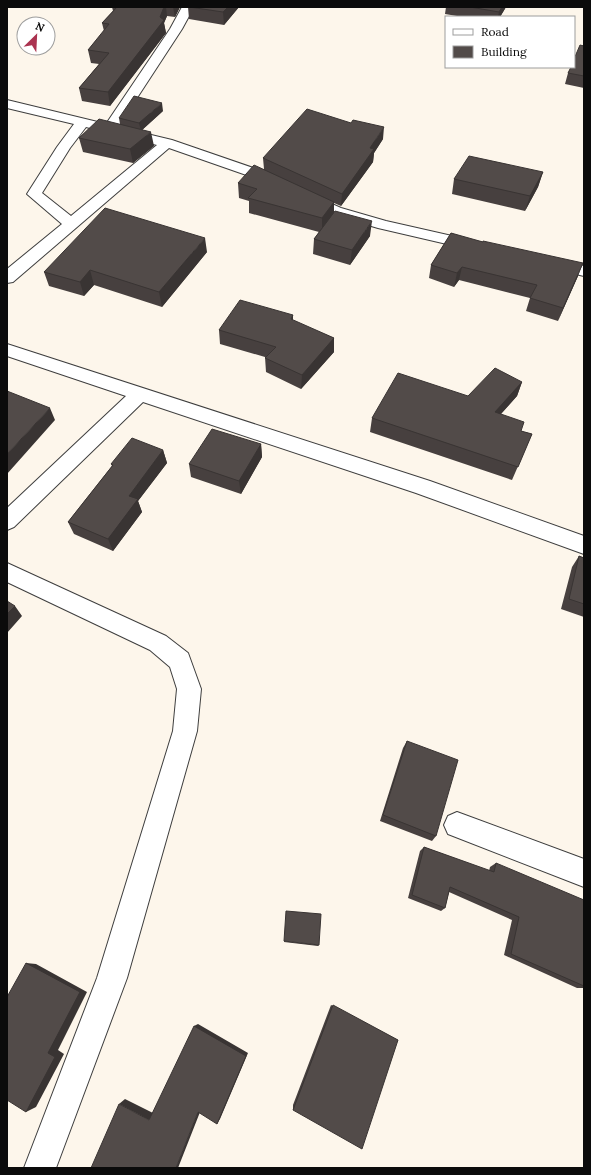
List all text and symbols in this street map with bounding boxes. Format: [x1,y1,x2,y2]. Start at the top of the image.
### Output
north arrow [16,16,56,56]
legend [445,16,575,68]
text: N [33,19,47,35]
text: Road [481,24,509,39]
text: Building [481,44,527,59]

